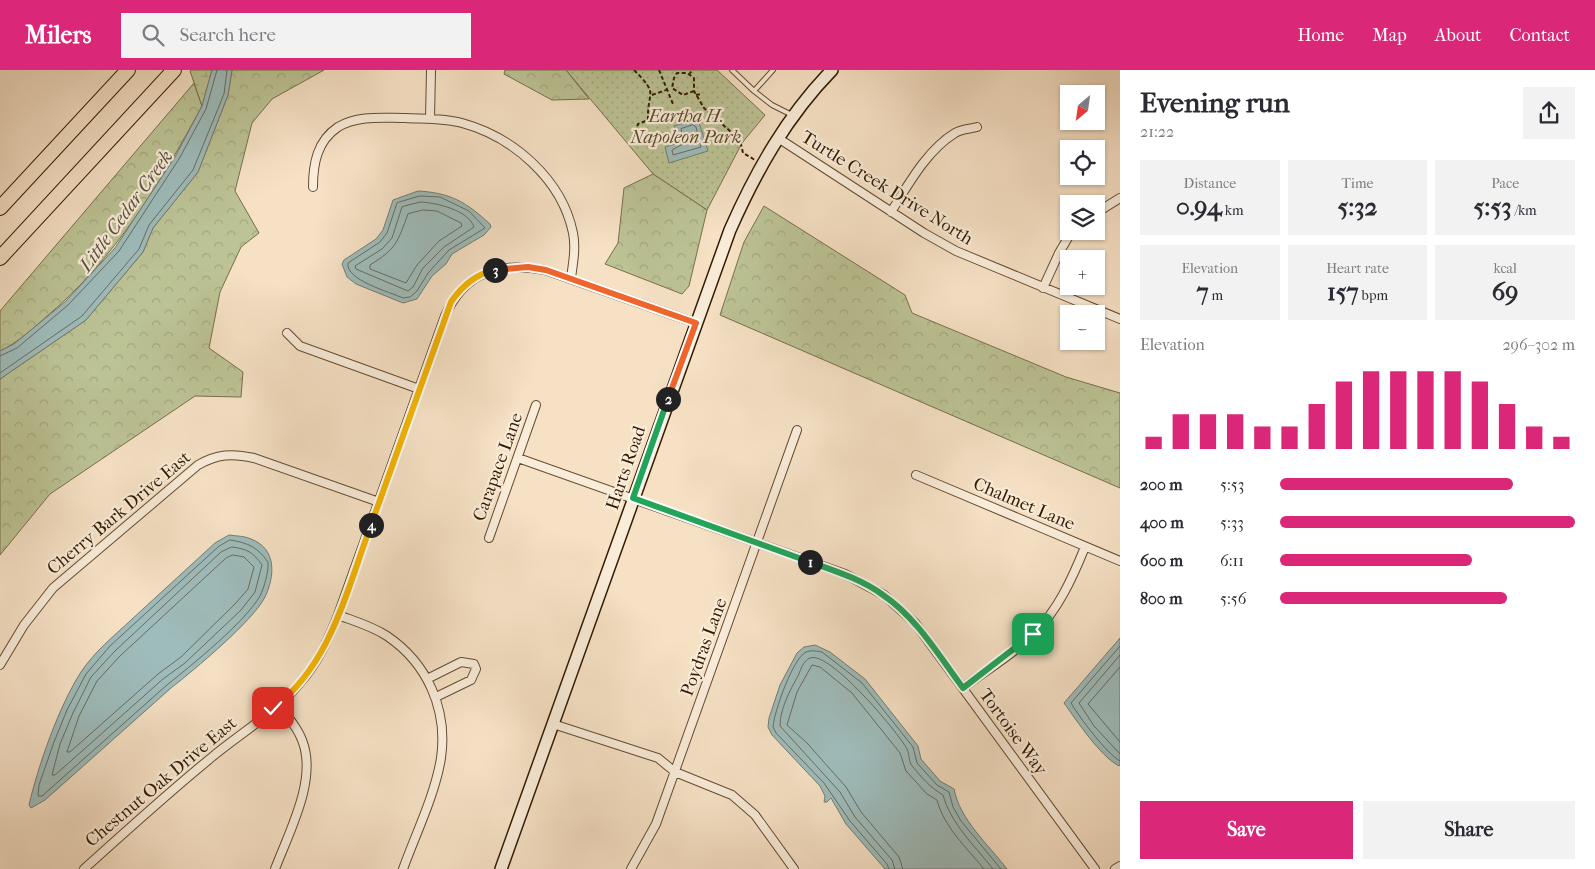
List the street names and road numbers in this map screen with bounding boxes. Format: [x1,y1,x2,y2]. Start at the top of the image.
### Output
street label: Turtle Creek Drive North [797,126,977,250]
street label: Carapace Lane [469,410,527,524]
street label: Harts Road [602,423,650,513]
street label: Cherry Bark Drive East [43,447,195,579]
street label: Chalmet Lane [970,473,1078,535]
street label: Poydras Lane [677,595,731,699]
street label: Tortoise Way [975,685,1052,780]
street label: Chestnut Oak Drive East [81,712,241,851]

